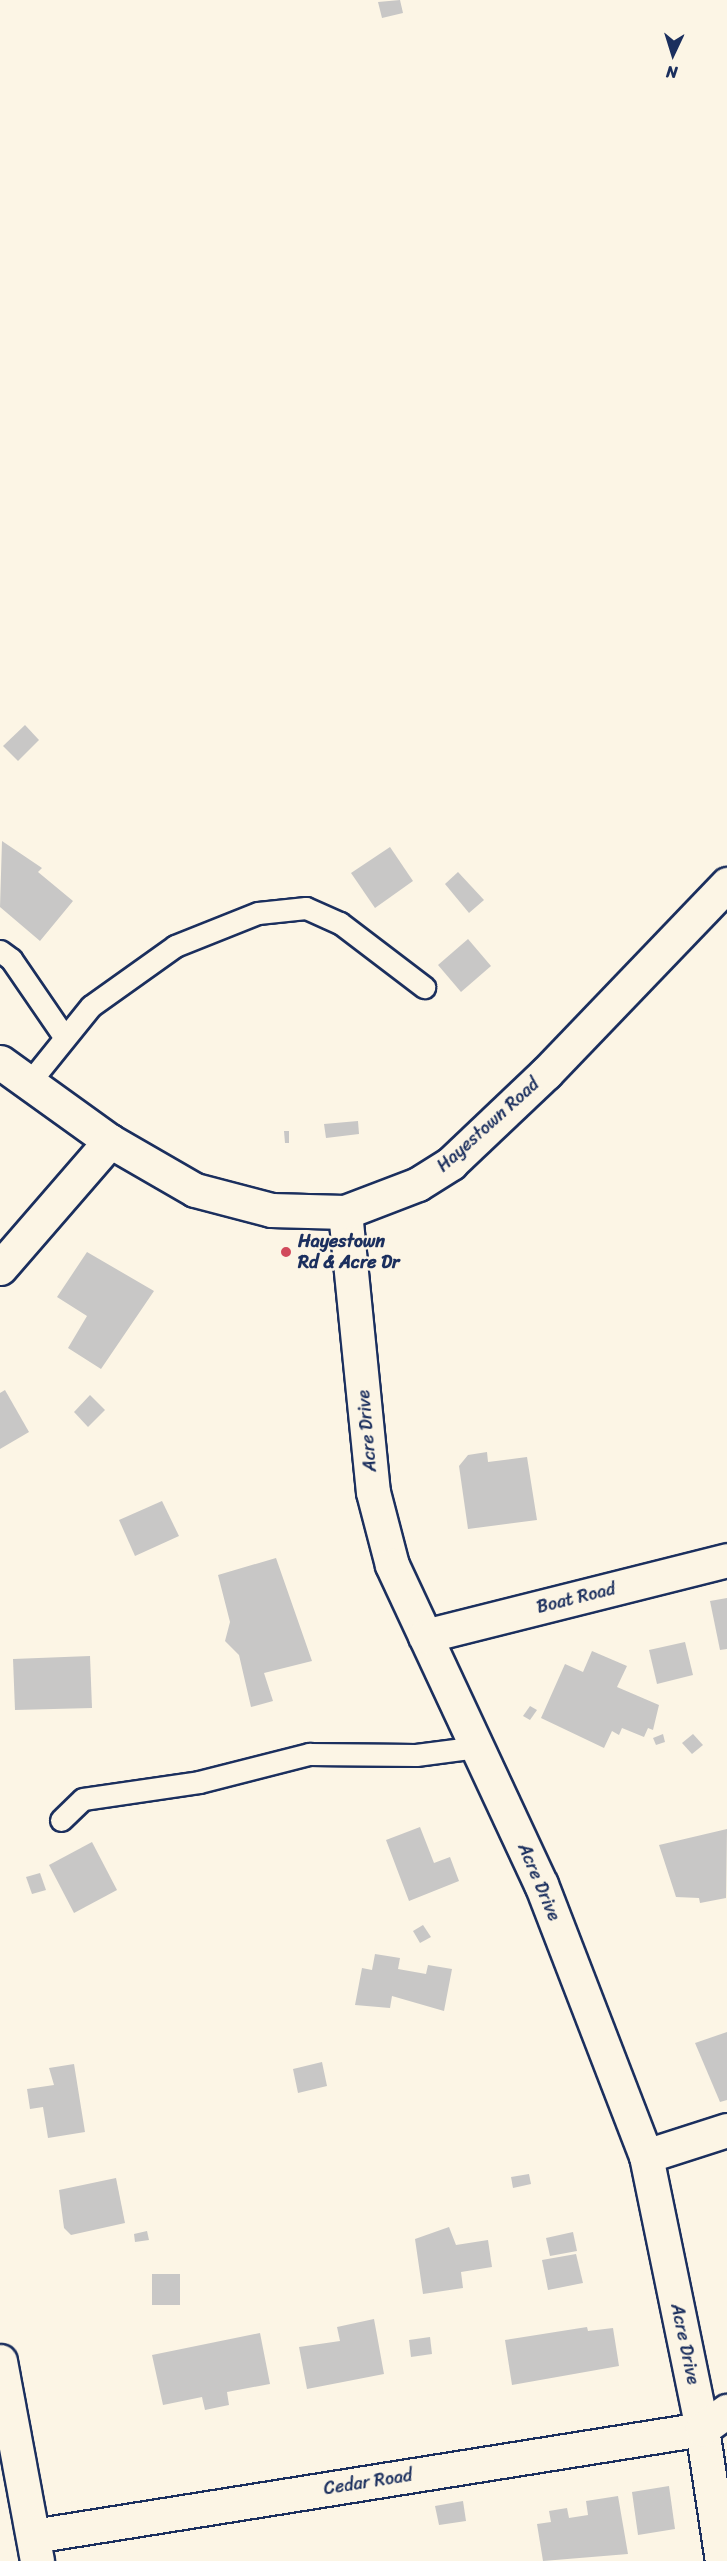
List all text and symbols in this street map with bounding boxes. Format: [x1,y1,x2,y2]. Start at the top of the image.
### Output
north arrow [643,24,703,84]
text: N [665,58,678,87]
street label: Hayestown Road [432,1073,544,1177]
place label: Hayestown Rd & Acre Dr [298,1231,399,1274]
marker: Hayestown Rd & Acre Dr [279,1245,293,1259]
street label: Acre Drive [353,1389,381,1473]
street label: Boat Road [534,1578,618,1618]
street label: Acre Drive [513,1840,565,1924]
street label: Acre Drive [666,2301,704,2387]
street label: Cedar Road [322,2464,414,2500]

